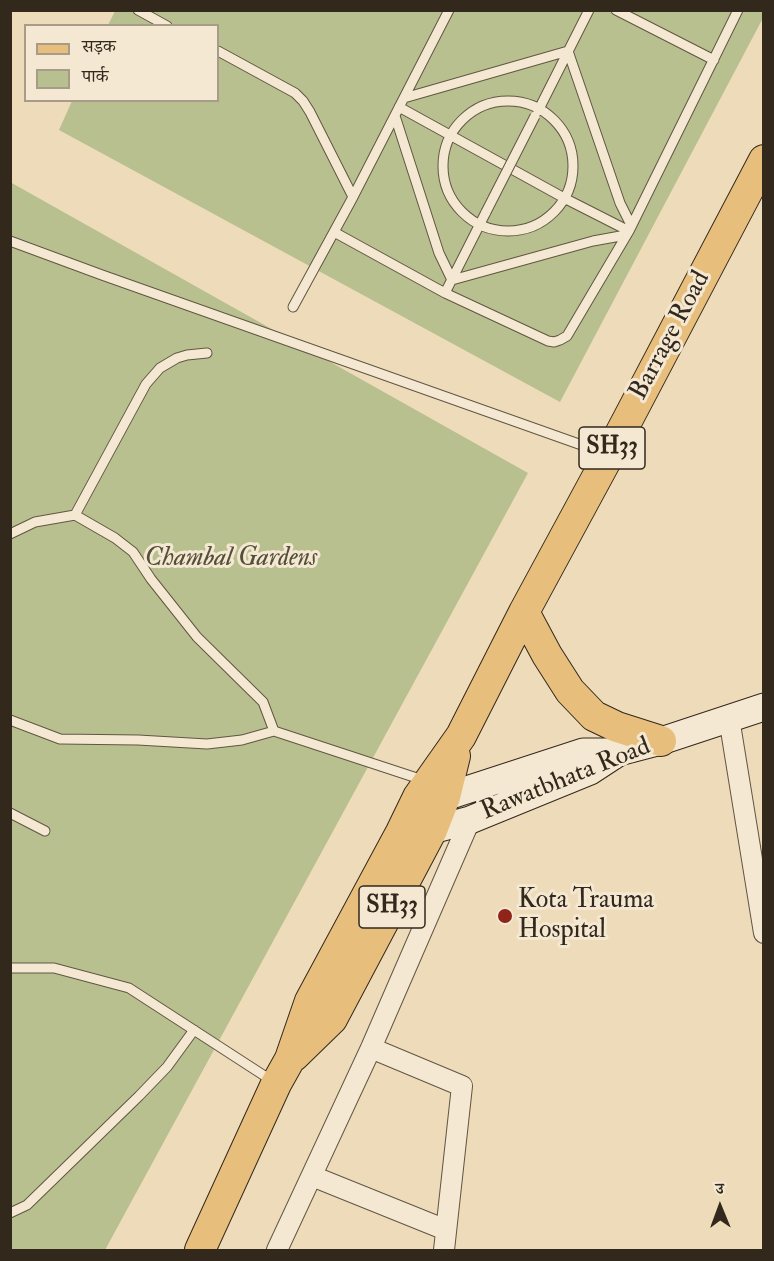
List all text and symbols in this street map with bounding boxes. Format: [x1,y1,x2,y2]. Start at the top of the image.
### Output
legend [24,24,219,102]
text: सड़क [82,35,116,58]
text: पार्क [82,65,109,88]
street label: Barrage Road [624,266,718,406]
road number: SH33 [579,427,645,469]
park label: Chambal Gardens [145,543,317,575]
street label: Rawatbhata Road [477,732,655,828]
place label: Kota Trauma Hospital [518,885,654,946]
road number: SH33 [359,886,425,928]
marker: Kota Trauma Hospital [496,907,514,925]
north arrow [690,1177,750,1237]
text: उ [715,1179,724,1199]

